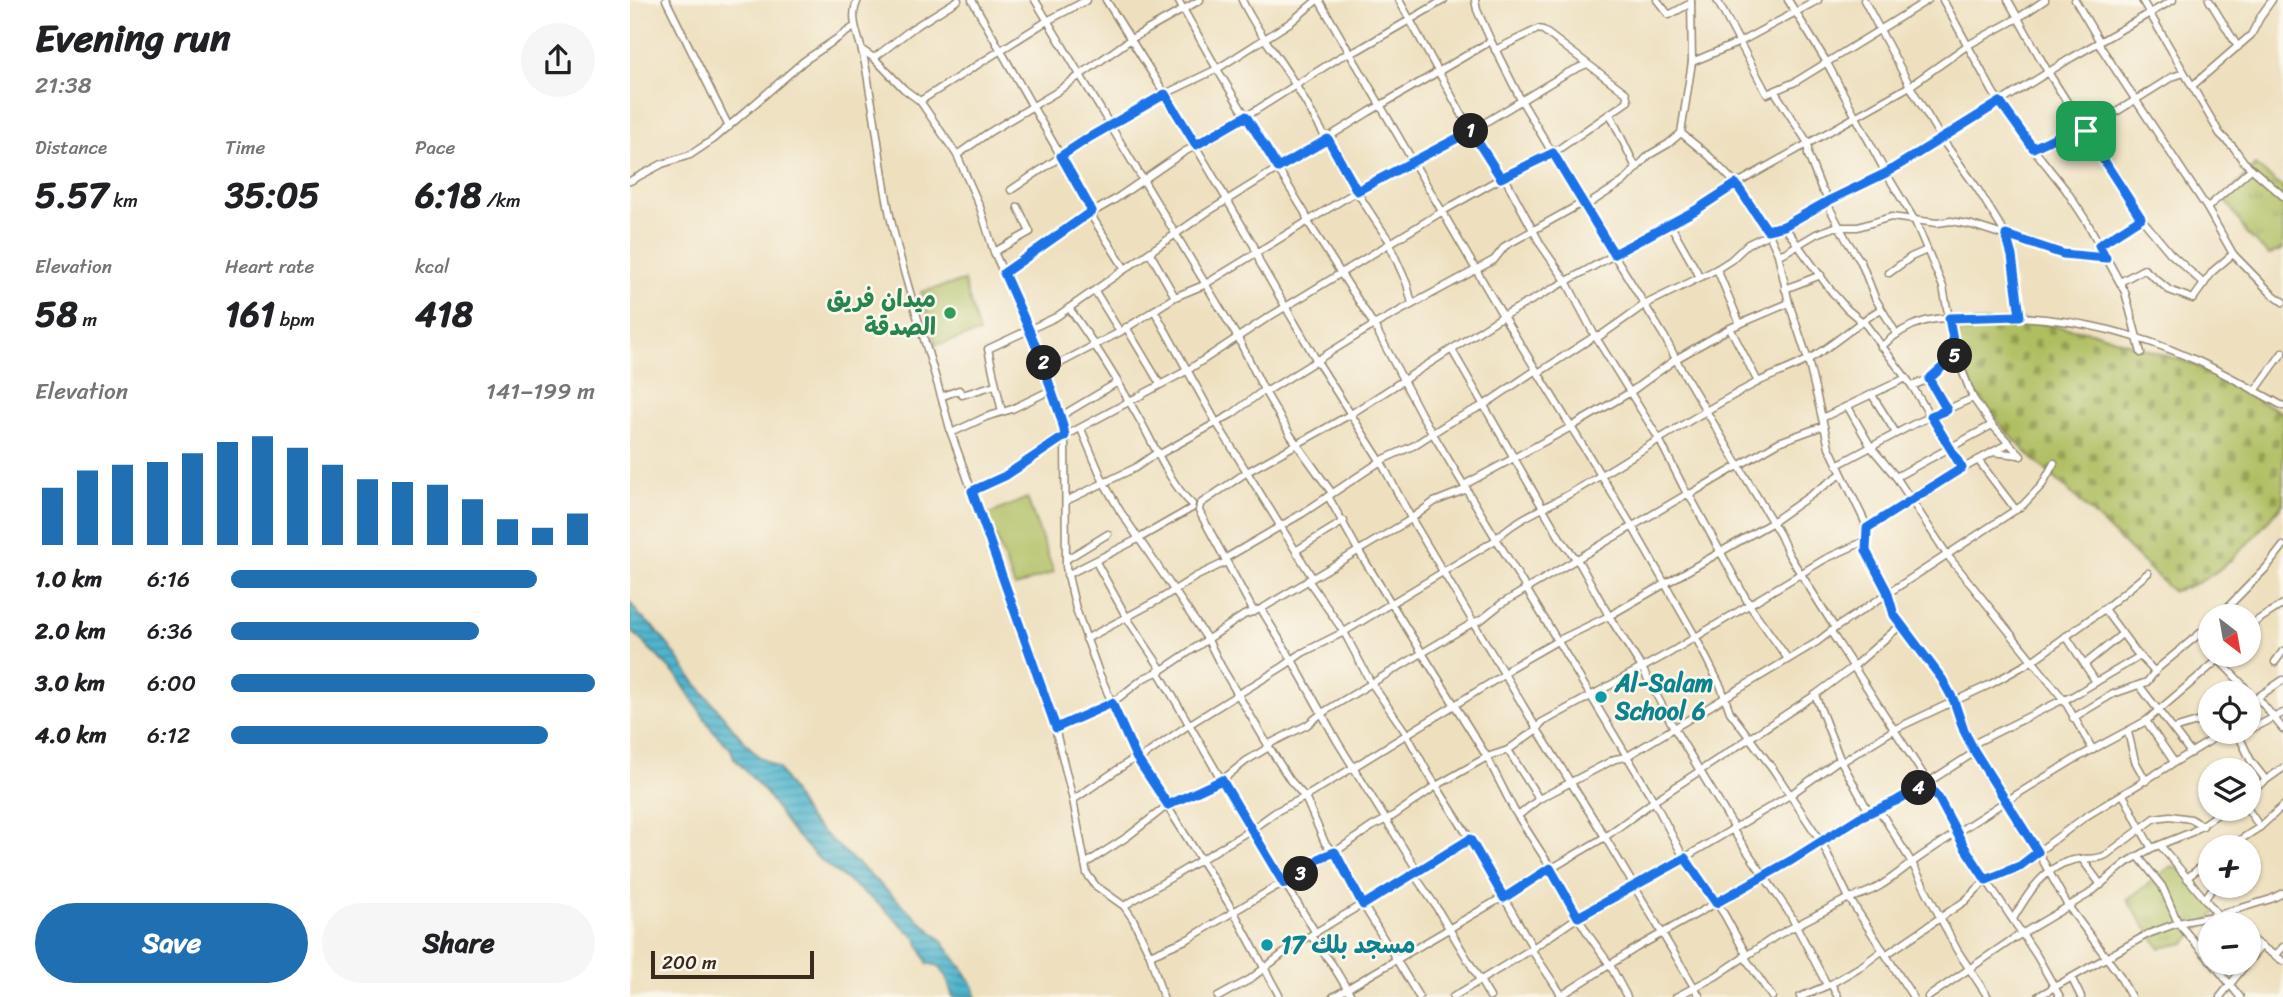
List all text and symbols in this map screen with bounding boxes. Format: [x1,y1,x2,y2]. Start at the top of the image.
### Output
text: Evening run [35,5,231,72]
button: share [521,23,595,97]
text: 21:38 [35,65,92,106]
pin [2056,101,2116,161]
icon: arrive [2067,112,2105,150]
pin: 1 [1454,114,1488,148]
text: 1 [1466,114,1475,147]
text: Distance [35,131,107,164]
text: Time [225,131,265,164]
text: Pace [415,131,455,164]
text: 5.57 [35,164,108,226]
text: 35:05 [225,164,320,226]
text: 6:18 [415,164,482,226]
text: km [108,184,138,217]
text: /km [482,184,521,217]
text: Elevation [35,250,112,283]
text: Heart rate [225,250,314,283]
text: kcal [415,250,450,283]
place label: ميدان فريق الصدقة [826,278,936,348]
text: 58 [35,283,78,345]
text: 161 [225,283,275,345]
text: 418 [415,283,473,345]
text: m [78,303,97,336]
text: bpm [275,303,315,336]
marker: ميدان فريق الصدقة [942,305,958,321]
pin: 5 [1938,338,1972,374]
text: 5 [1949,339,1960,372]
pin: 2 [1026,346,1062,380]
text: 2 [1038,346,1049,379]
text: Elevation [35,371,128,412]
text: 141–199 m [486,371,595,412]
text: 1.0 km [35,559,102,600]
text: 6:16 [147,559,190,600]
north arrow [2198,604,2261,667]
map controls [2198,604,2261,975]
text: 2.0 km [35,611,106,652]
text: 6:36 [147,611,193,652]
place label: Al-Salam School 6 [1614,662,1713,732]
text: 3.0 km [35,663,105,704]
text: 6:00 [147,663,196,704]
button: locate [2198,681,2261,744]
marker: Al-Salam School 6 [1593,689,1609,705]
text: 4.0 km [35,715,107,756]
text: 6:12 [147,715,190,756]
button: layers [2198,758,2261,821]
pin: 4 [1902,770,1936,806]
text: 4 [1913,771,1924,804]
button: + [2198,835,2261,898]
pin: 3 [1284,856,1318,892]
text: 3 [1295,857,1306,890]
button: Save [35,903,308,983]
button: Share [322,903,595,983]
button: − [2198,912,2261,975]
place label: مسجد بلك 17 [1281,924,1415,966]
marker: مسجد بلك 17 [1259,937,1275,953]
text: 200 m [662,946,717,979]
scale bar [651,948,814,980]

